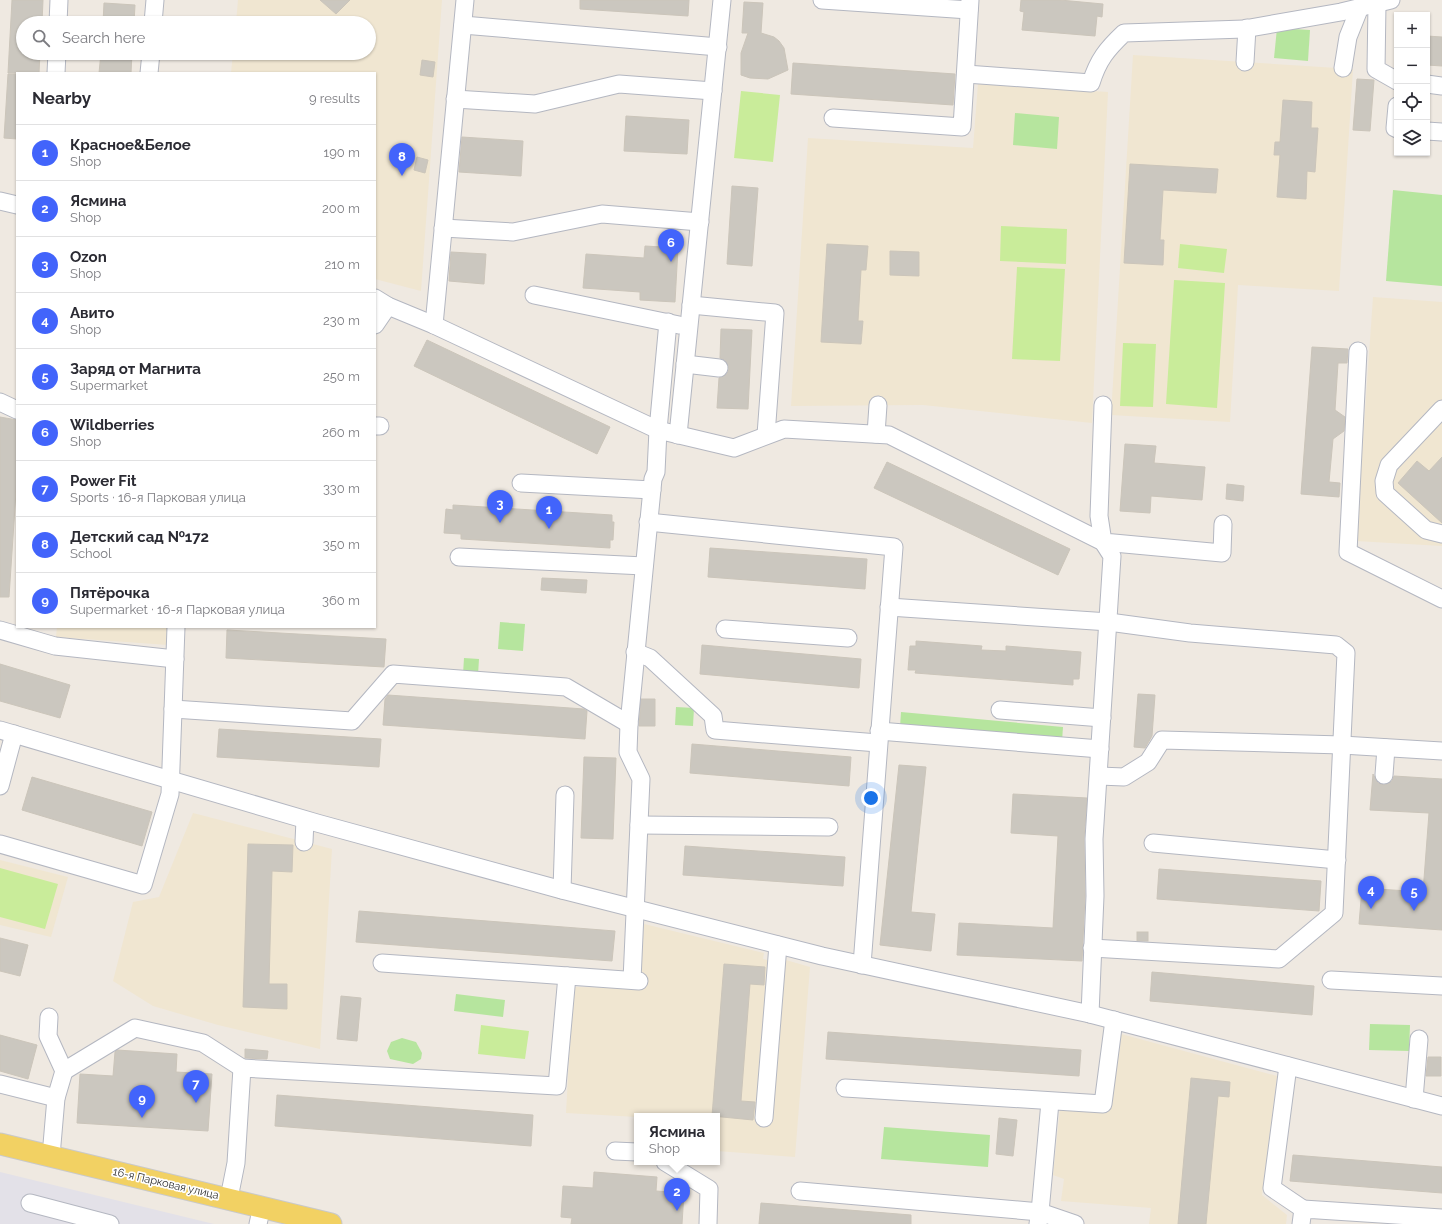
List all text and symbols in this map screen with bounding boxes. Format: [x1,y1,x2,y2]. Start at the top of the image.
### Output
map controls [1394,12,1430,156]
button: + [1394,12,1430,48]
search box [16,16,376,60]
icon: search [30,27,52,49]
text: Search here [62,29,145,47]
button: − [1394,48,1430,84]
button: locate [1394,84,1430,120]
text: Nearby [32,88,91,108]
text: 9 results [309,91,360,106]
button: layers [1394,120,1430,156]
text: Красное&Белое [70,136,191,154]
pin: 8 [389,143,415,176]
text: 1 [42,145,48,160]
text: 190 m [324,145,360,160]
text: Shop [70,154,101,169]
text: Ясмина [70,192,126,210]
text: 2 [41,201,49,216]
text: 200 m [322,201,360,216]
text: Shop [70,210,101,225]
pin: 6 [658,229,684,262]
text: Ozon [70,248,107,266]
text: 3 [41,257,49,272]
text: 210 m [324,257,360,272]
text: Shop [70,266,101,281]
text: Авито [70,304,114,322]
text: 4 [41,313,49,328]
text: 230 m [323,313,360,328]
text: Shop [70,322,101,337]
text: Заряд от Магнита [70,360,201,378]
text: 5 [41,369,49,384]
text: 250 m [323,369,360,384]
text: Supermarket [70,378,148,393]
text: Wildberries [70,416,154,434]
text: 6 [41,425,49,440]
text: 260 m [322,425,360,440]
text: Shop [70,434,101,449]
text: Power Fit [70,472,137,490]
text: 7 [41,481,49,496]
text: 330 m [323,481,360,496]
text: Sports · 16-я Парковая улица [70,490,246,505]
pin: 3 [487,490,513,523]
pin: 1 [536,496,562,529]
text: Детский сад №172 [70,528,209,546]
text: 8 [41,537,49,552]
text: 350 m [323,537,360,552]
text: School [70,546,112,561]
text: Пятёрочка [70,584,150,602]
text: 9 [41,593,49,608]
text: 360 m [322,593,360,608]
text: Supermarket · 16-я Парковая улица [70,602,285,617]
your location [861,788,881,808]
pin: 4 [1358,876,1384,909]
pin: 5 [1401,878,1427,911]
pin: 7 [183,1070,209,1103]
pin: 9 [129,1085,155,1118]
popup [634,1113,720,1165]
text: Ясмина [649,1123,705,1141]
text: Shop [649,1141,680,1156]
street label: 16-я Парковая улица [112,1165,220,1202]
pin: 2 [664,1178,690,1211]

